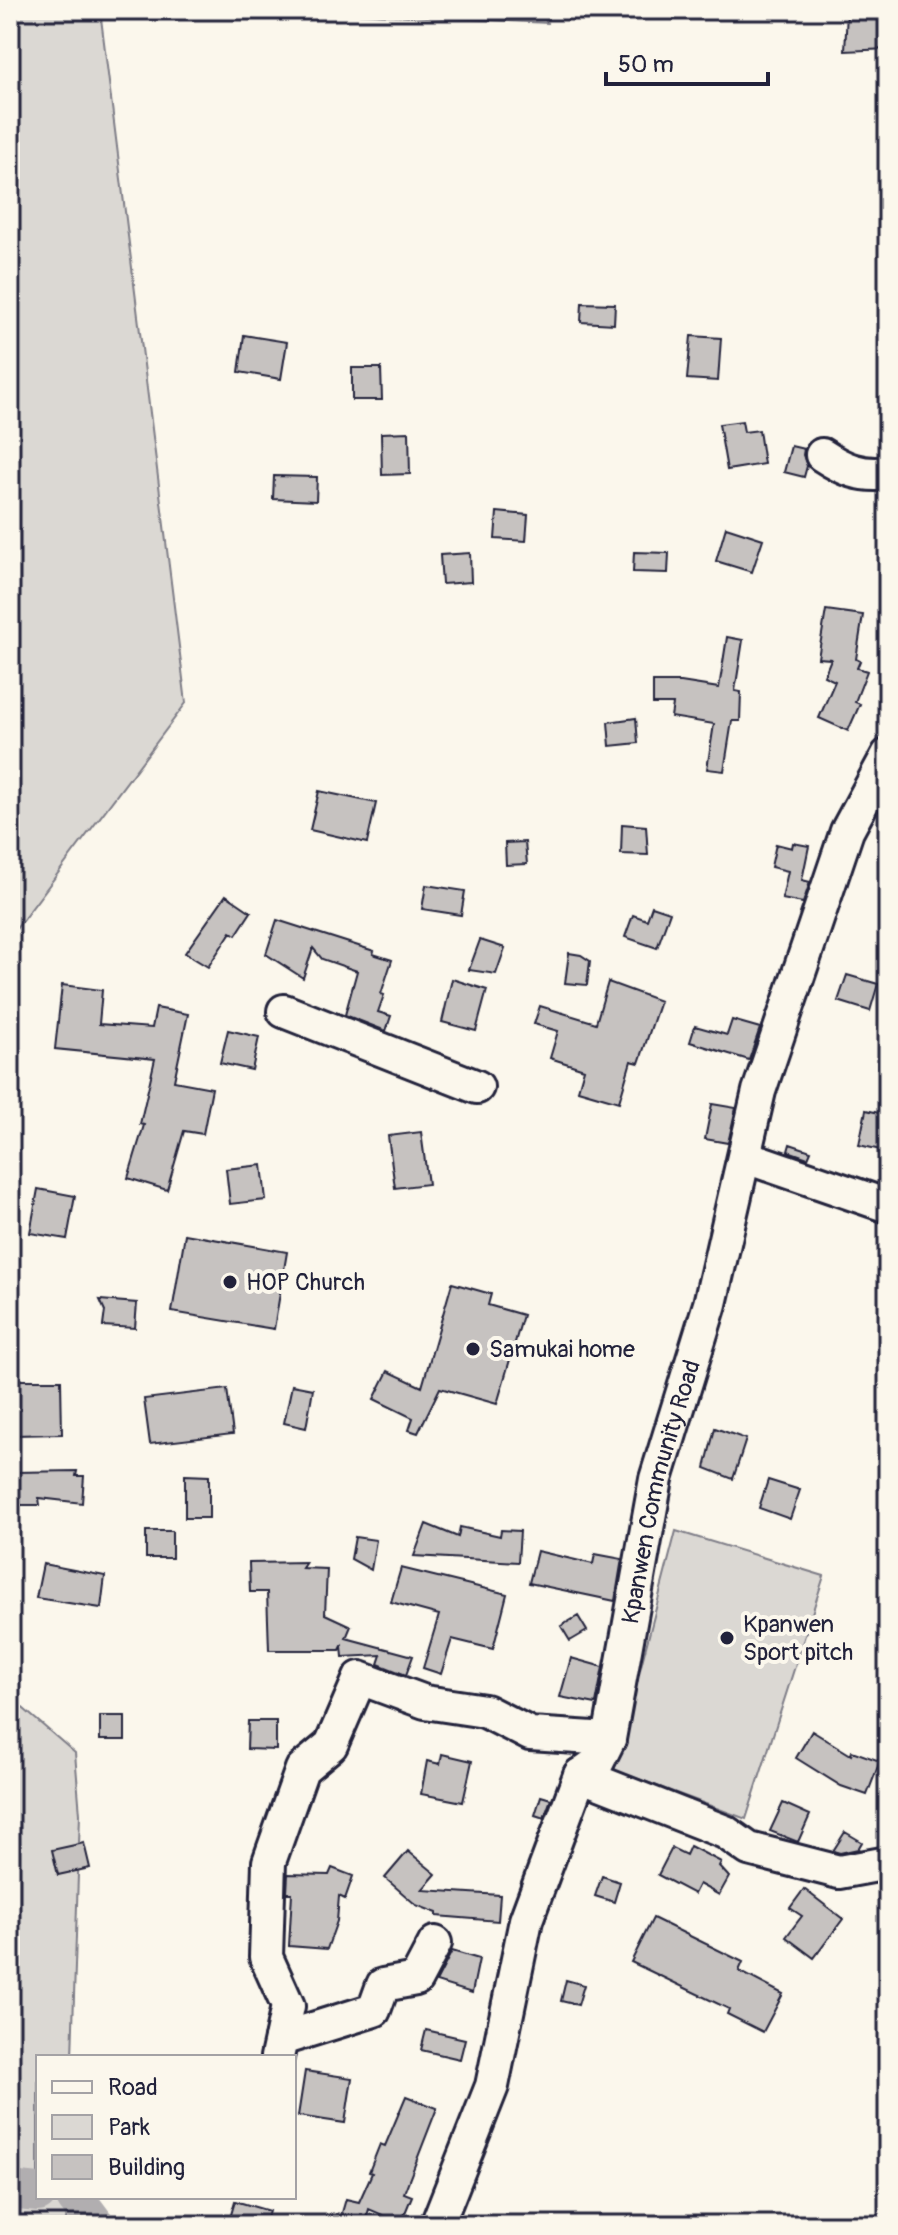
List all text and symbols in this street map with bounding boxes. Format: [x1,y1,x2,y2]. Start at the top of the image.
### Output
scale bar [606,36,768,86]
text: 50 m [618,50,674,79]
place label: HOP Church [246,1268,365,1297]
marker: HOP Church [221,1273,239,1291]
place label: Samukai home [489,1335,635,1364]
marker: Samukai home [464,1340,482,1358]
street label: Kpanwen Community Road [616,1356,706,1626]
place label: Kpanwen Sport pitch [743,1610,853,1667]
marker: Kpanwen Sport pitch [718,1629,736,1647]
legend [36,2055,296,2199]
text: Road [108,2073,158,2102]
text: Park [108,2113,150,2142]
text: Building [108,2153,185,2182]

